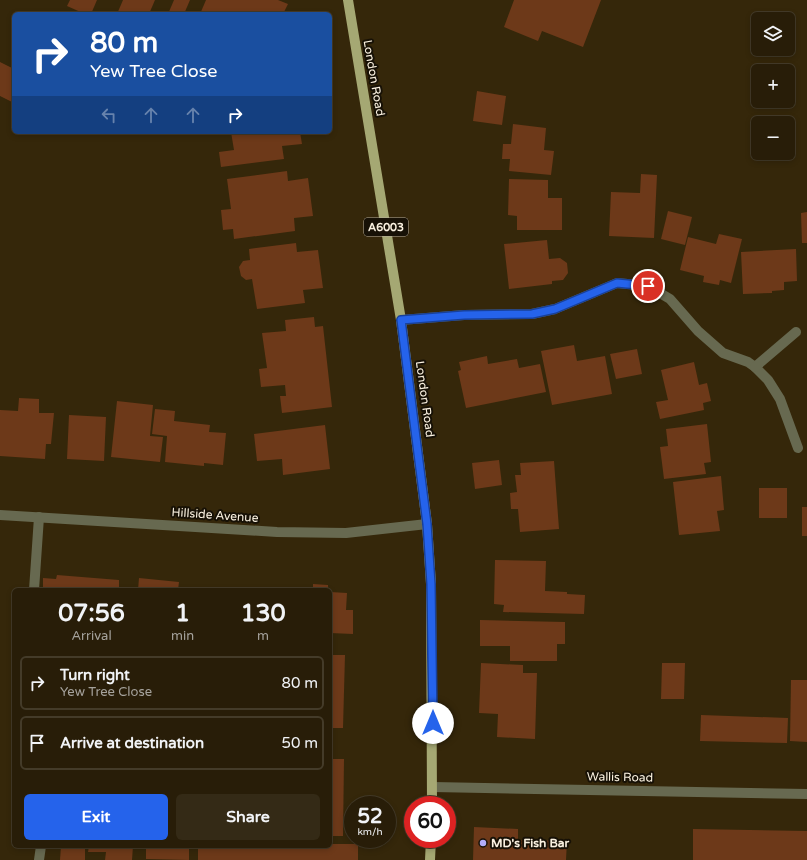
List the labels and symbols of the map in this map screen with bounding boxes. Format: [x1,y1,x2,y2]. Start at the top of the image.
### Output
street label: London Road [360,39,388,117]
road number: A6003 [364,218,408,236]
pin [631,269,665,303]
street label: London Road [413,360,437,438]
street label: Hillside Avenue [171,505,259,525]
position arrow [412,702,454,744]
street label: Wallis Road [587,769,653,785]
speed limit sign: 60 [404,796,456,848]
place label: MD's Fish Bar [491,836,570,850]
marker: MD's Fish Bar [478,838,488,848]

